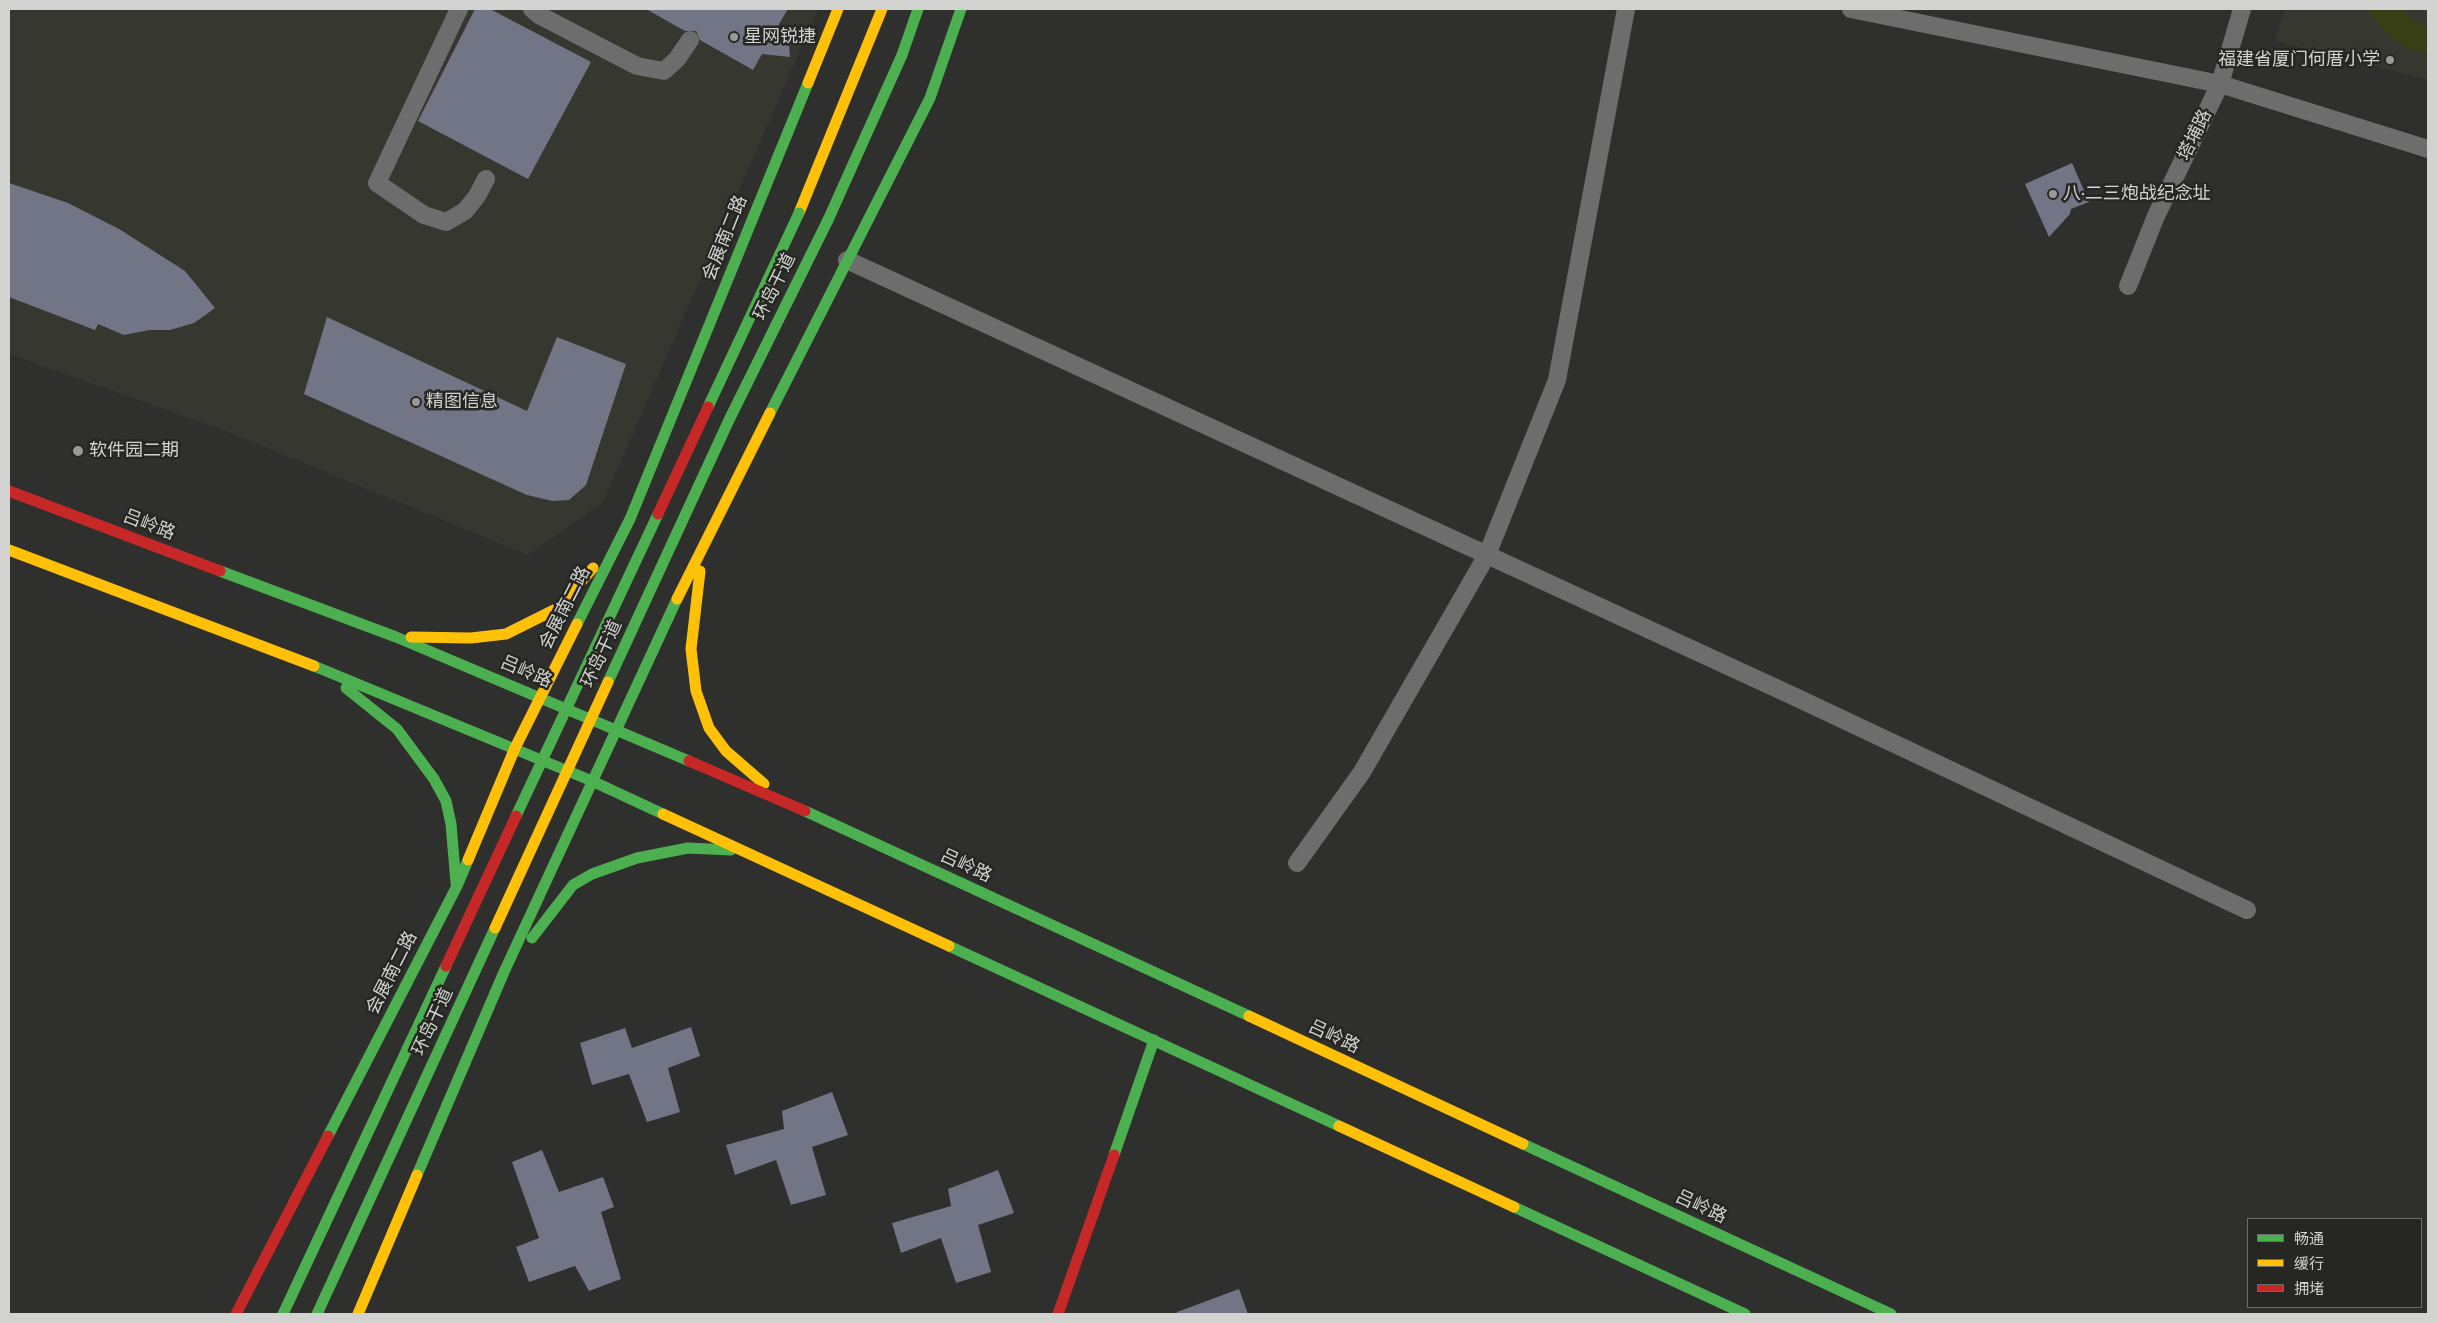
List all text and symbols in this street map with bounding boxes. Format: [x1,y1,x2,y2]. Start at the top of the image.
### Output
place label: 星网锐捷 [744,26,816,48]
marker: 星网锐捷 [728,31,740,43]
place label: 福建省厦门何厝小学 [2218,49,2380,71]
marker: 福建省厦门何厝小学 [2384,54,2396,66]
street label: 塔埔路 [2173,106,2217,164]
place label: 八·二三炮战纪念址 [2063,183,2211,205]
marker: 八·二三炮战纪念址 [2047,188,2059,200]
street label: 会展南二路 [698,192,752,284]
street label: 环岛干道 [750,250,800,324]
place label: 精图信息 [426,391,498,413]
marker: 精图信息 [410,396,422,408]
place label: 软件园二期 [89,440,179,462]
marker: 软件园二期 [71,444,85,458]
street label: 吕岭路 [120,505,178,545]
street label: 会展南二路 [535,563,595,653]
street label: 环岛干道 [577,617,627,691]
street label: 吕岭路 [497,652,555,692]
street label: 吕岭路 [937,845,995,887]
street label: 会展南二路 [362,928,422,1018]
street label: 环岛干道 [408,985,458,1059]
street label: 吕岭路 [1305,1016,1363,1058]
street label: 吕岭路 [1672,1186,1730,1228]
legend [2247,1218,2422,1308]
text: 畅通 [2294,1229,2324,1248]
text: 缓行 [2294,1254,2324,1273]
text: 拥堵 [2294,1279,2324,1298]

